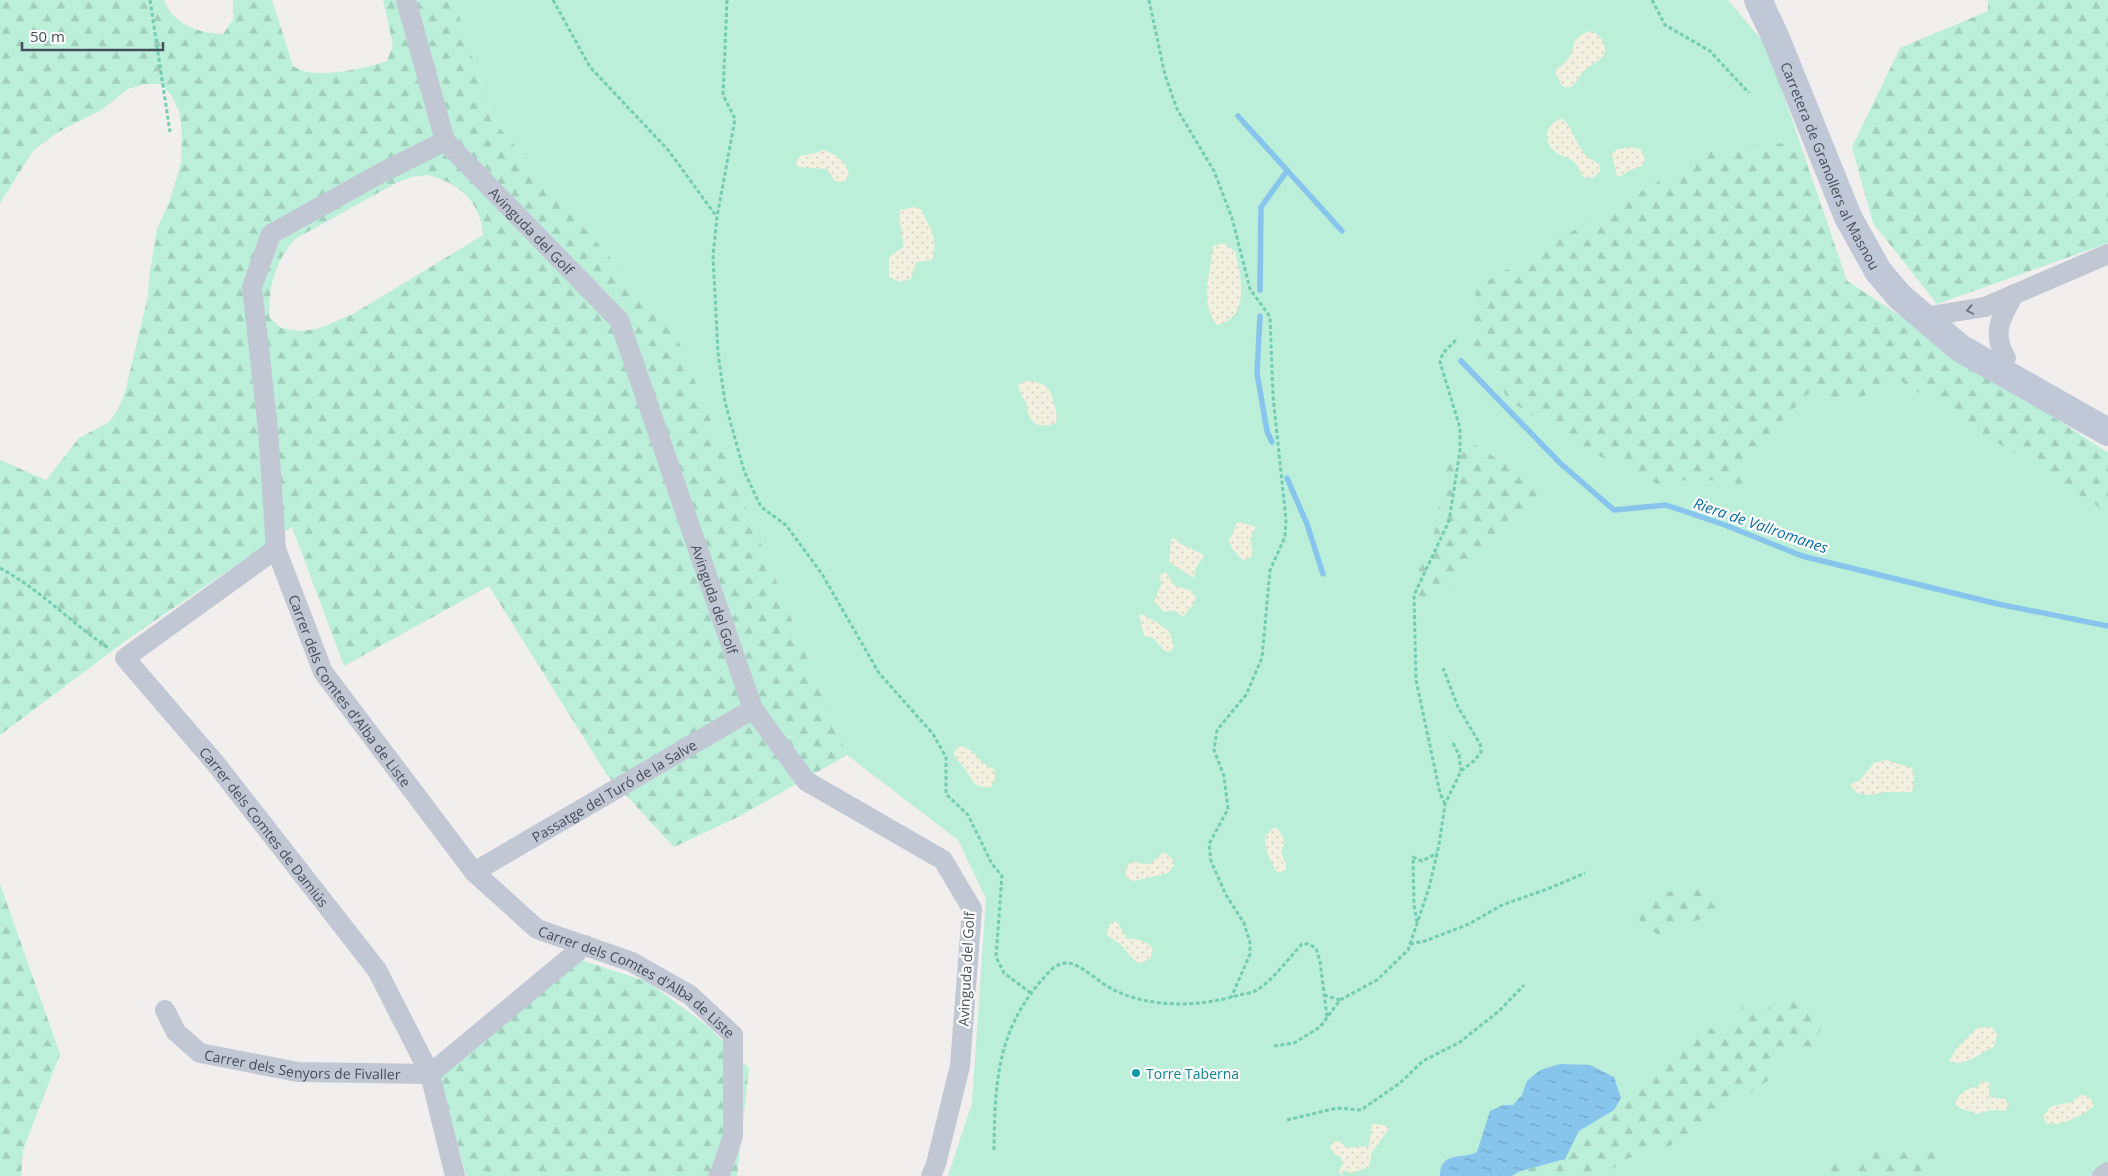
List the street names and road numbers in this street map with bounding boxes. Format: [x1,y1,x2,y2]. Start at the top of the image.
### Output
street label: Carretera de Granollers al Masnou [1777,59,1885,273]
street label: Avinguda del Golf [485,183,580,279]
street label: Avinguda del Golf [687,542,743,658]
street label: Carrer dels Comtes d'Alba de Liste [285,592,416,791]
street label: Passatge del Turó de la Salve [528,735,700,846]
street label: Carrer dels Comtes de Damiús [196,742,334,911]
street label: Avinguda del Golf [954,910,979,1027]
street label: Carrer dels Comtes d'Alba de Liste [536,921,739,1042]
street label: Carrer dels Senyors de Fivaller [203,1045,401,1083]

